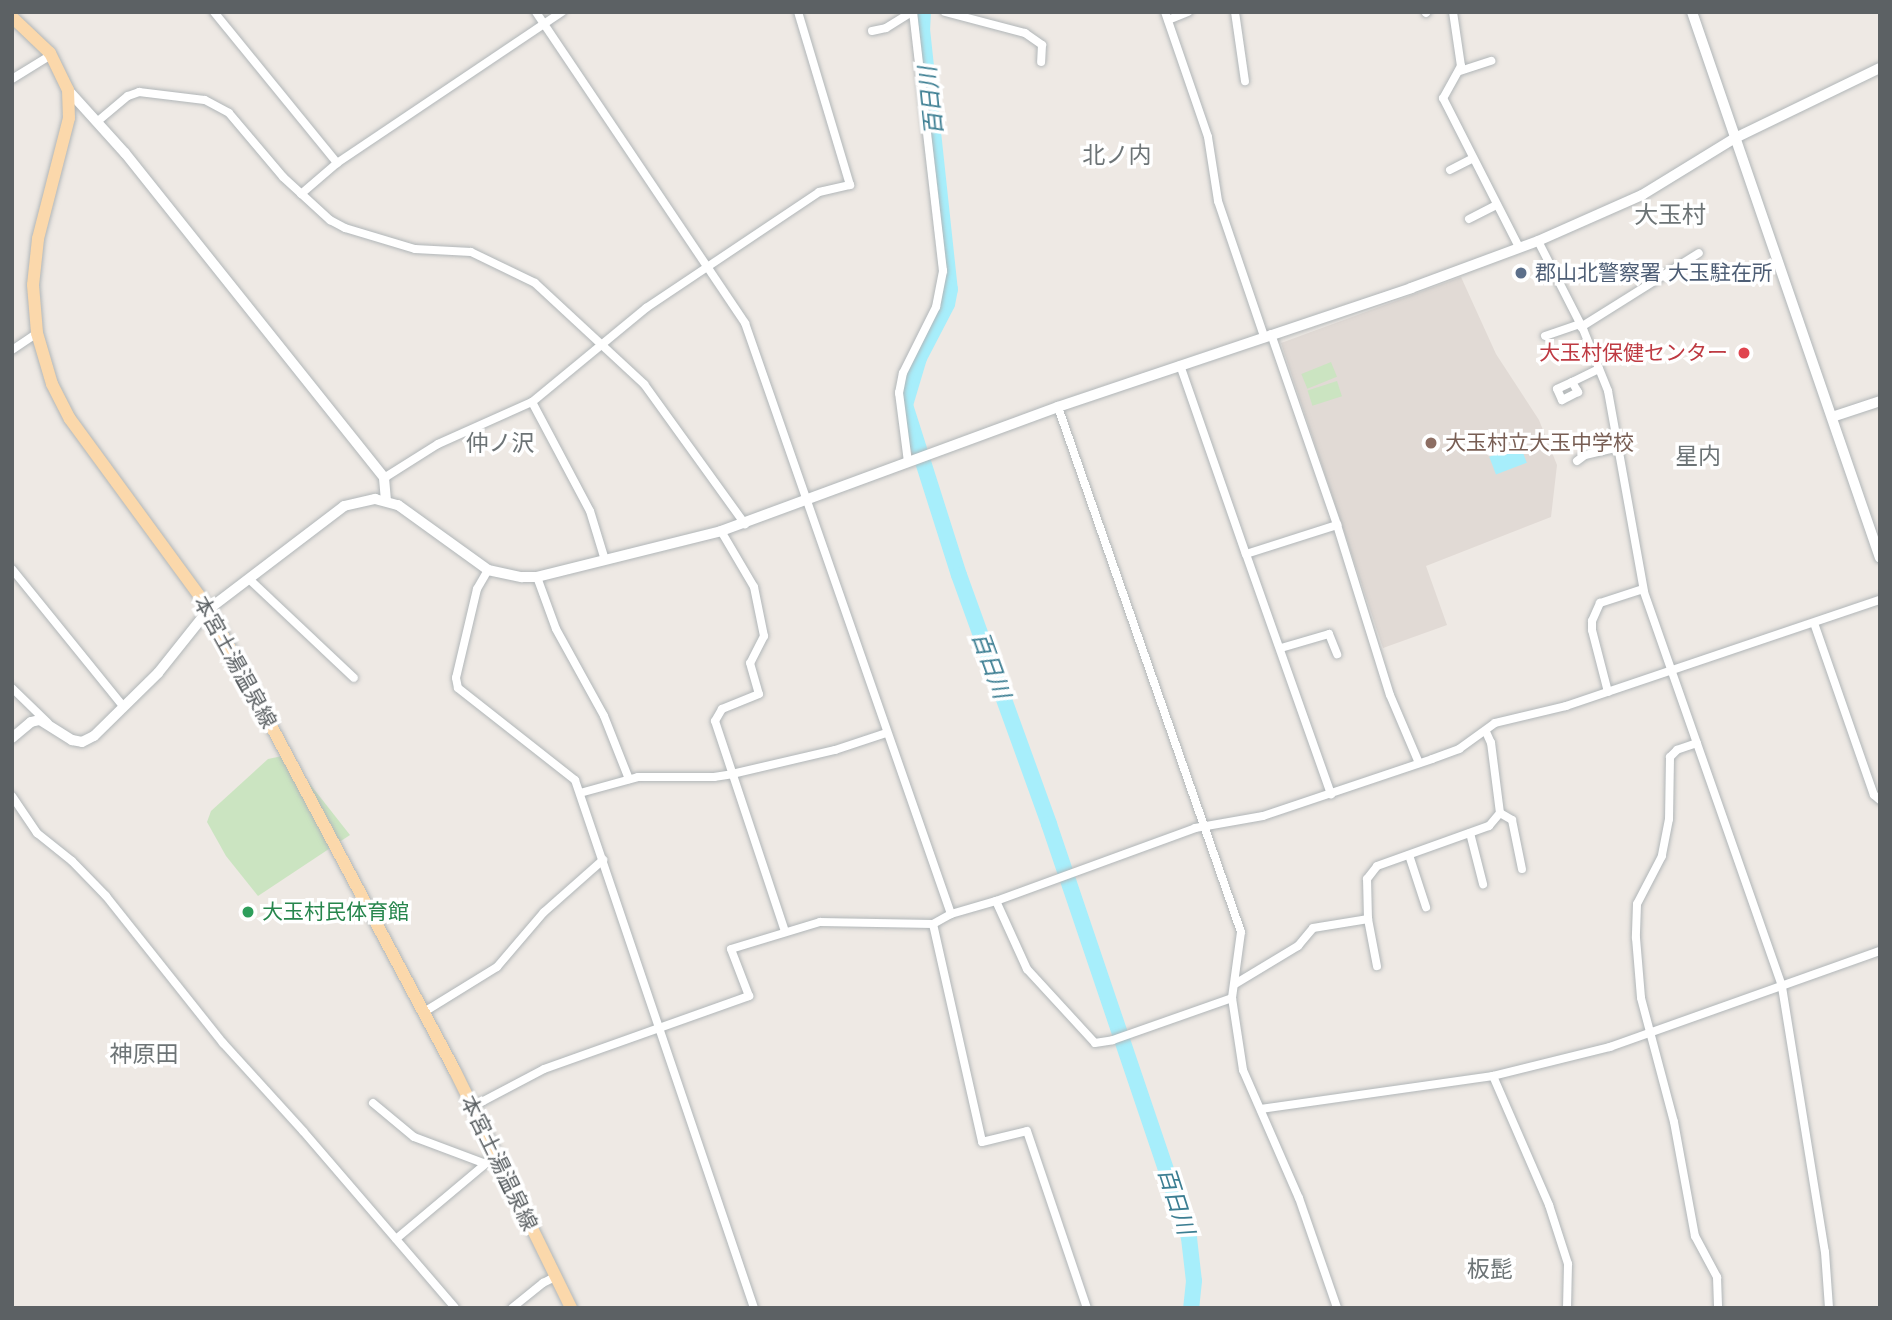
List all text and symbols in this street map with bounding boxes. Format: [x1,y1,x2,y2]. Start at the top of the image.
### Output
water label: 百日川 [914,65,948,137]
district label: 北ノ内 [1083,141,1151,169]
district label: 大玉村 [1634,202,1706,230]
place label: 郡山北警察署 大玉駐在所 [1535,260,1773,286]
marker: 郡山北警察署 大玉駐在所 [1513,265,1529,281]
place label: 大玉村保健センター [1539,340,1728,366]
marker: 大玉村保健センター [1734,343,1754,363]
district label: 仲ノ沢 [466,429,534,457]
place label: 大玉村立大玉中学校 [1445,430,1634,456]
marker: 大玉村立大玉中学校 [1423,435,1439,451]
district label: 星内 [1675,442,1721,470]
street label: 本宮土湯温泉線 [188,592,282,732]
water label: 百日川 [966,628,1016,702]
place label: 大玉村民体育館 [262,899,409,925]
marker: 大玉村民体育館 [240,904,256,920]
district label: 神原田 [110,1040,178,1068]
street label: 本宮土湯温泉線 [455,1091,543,1235]
water label: 百日川 [1152,1164,1200,1238]
district label: 板髭 [1467,1255,1513,1283]

